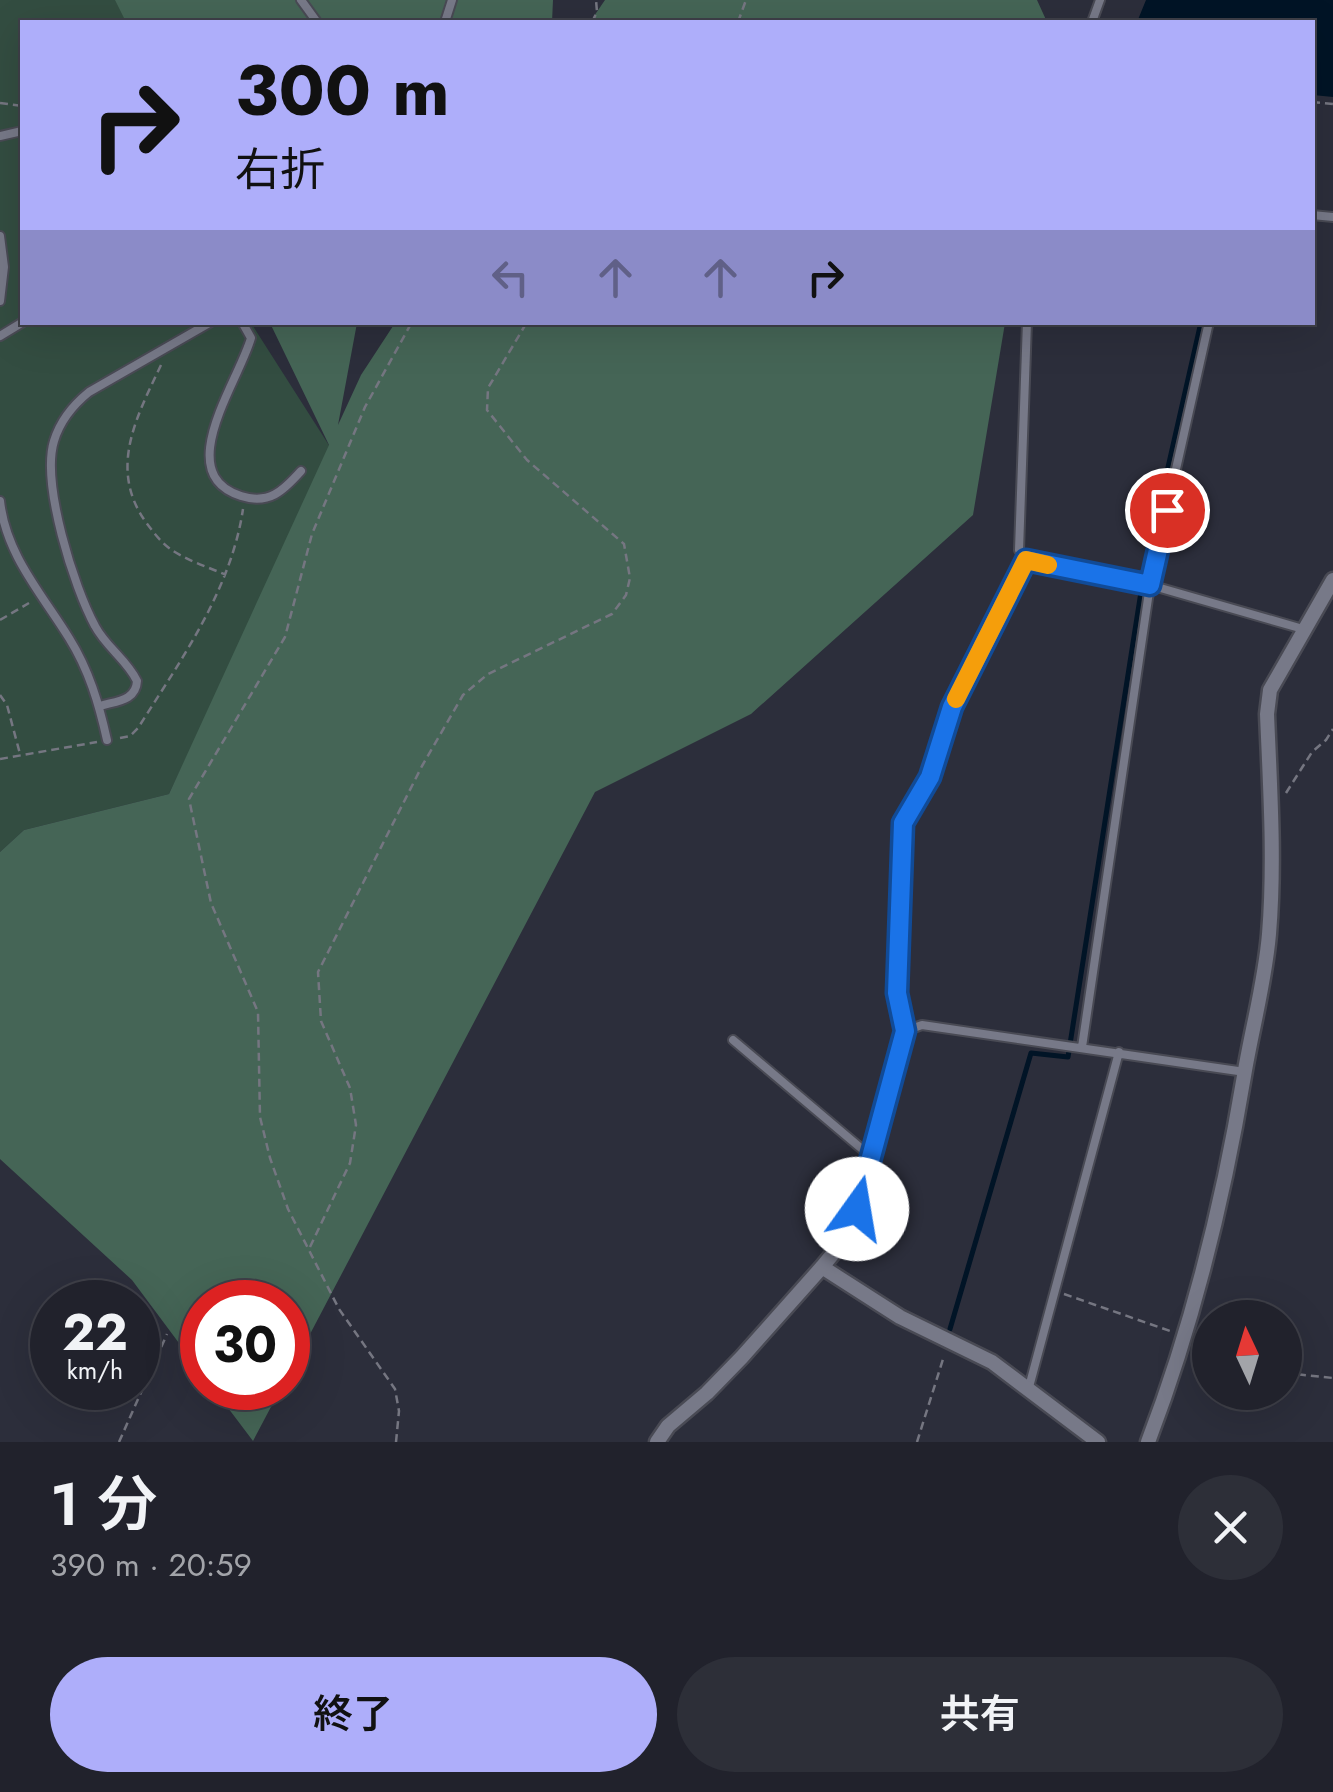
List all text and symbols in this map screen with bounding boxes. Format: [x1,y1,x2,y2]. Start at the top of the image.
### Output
text: 300 m [235,40,450,141]
icon: right [70,60,200,190]
text: 右折 [235,137,325,202]
icon: left [483,250,538,305]
icon: ahead [588,250,643,305]
icon: ahead [693,250,748,305]
icon: right [798,250,853,305]
pin [1125,468,1210,553]
icon: arrive [1140,483,1195,538]
position arrow [805,1157,909,1261]
speed limit sign: 30 [180,1280,310,1410]
text: 22 [62,1296,128,1369]
north arrow [1192,1300,1302,1410]
map controls [1192,1300,1302,1410]
text: km/h [67,1352,123,1388]
text: 1 分 [50,1461,157,1548]
button: close [1178,1475,1283,1580]
text: 390 m · 20:59 [50,1542,252,1588]
button: 終了 [50,1657,657,1772]
button: 共有 [677,1657,1283,1772]

